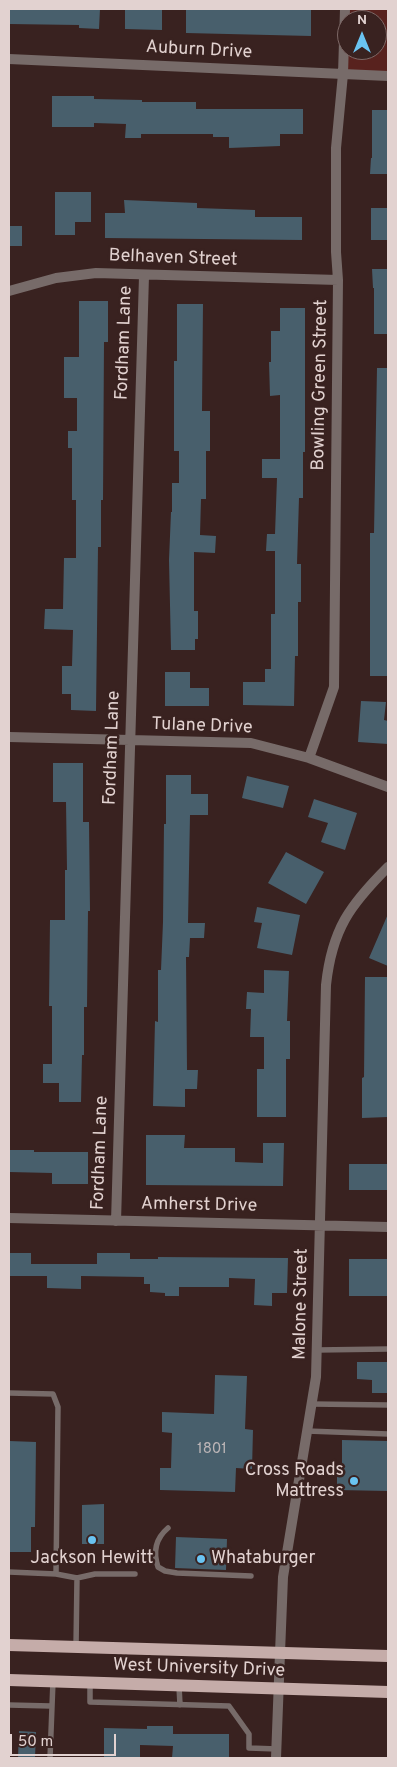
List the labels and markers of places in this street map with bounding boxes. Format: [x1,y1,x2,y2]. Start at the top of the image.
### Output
place label: Cross Roads Mattress [245,1460,344,1502]
marker: Cross Roads Mattress [348,1475,360,1487]
marker: Jackson Hewitt [86,1534,98,1546]
place label: Jackson Hewitt [30,1548,154,1570]
place label: Whataburger [211,1548,315,1570]
marker: Whataburger [195,1553,207,1565]

